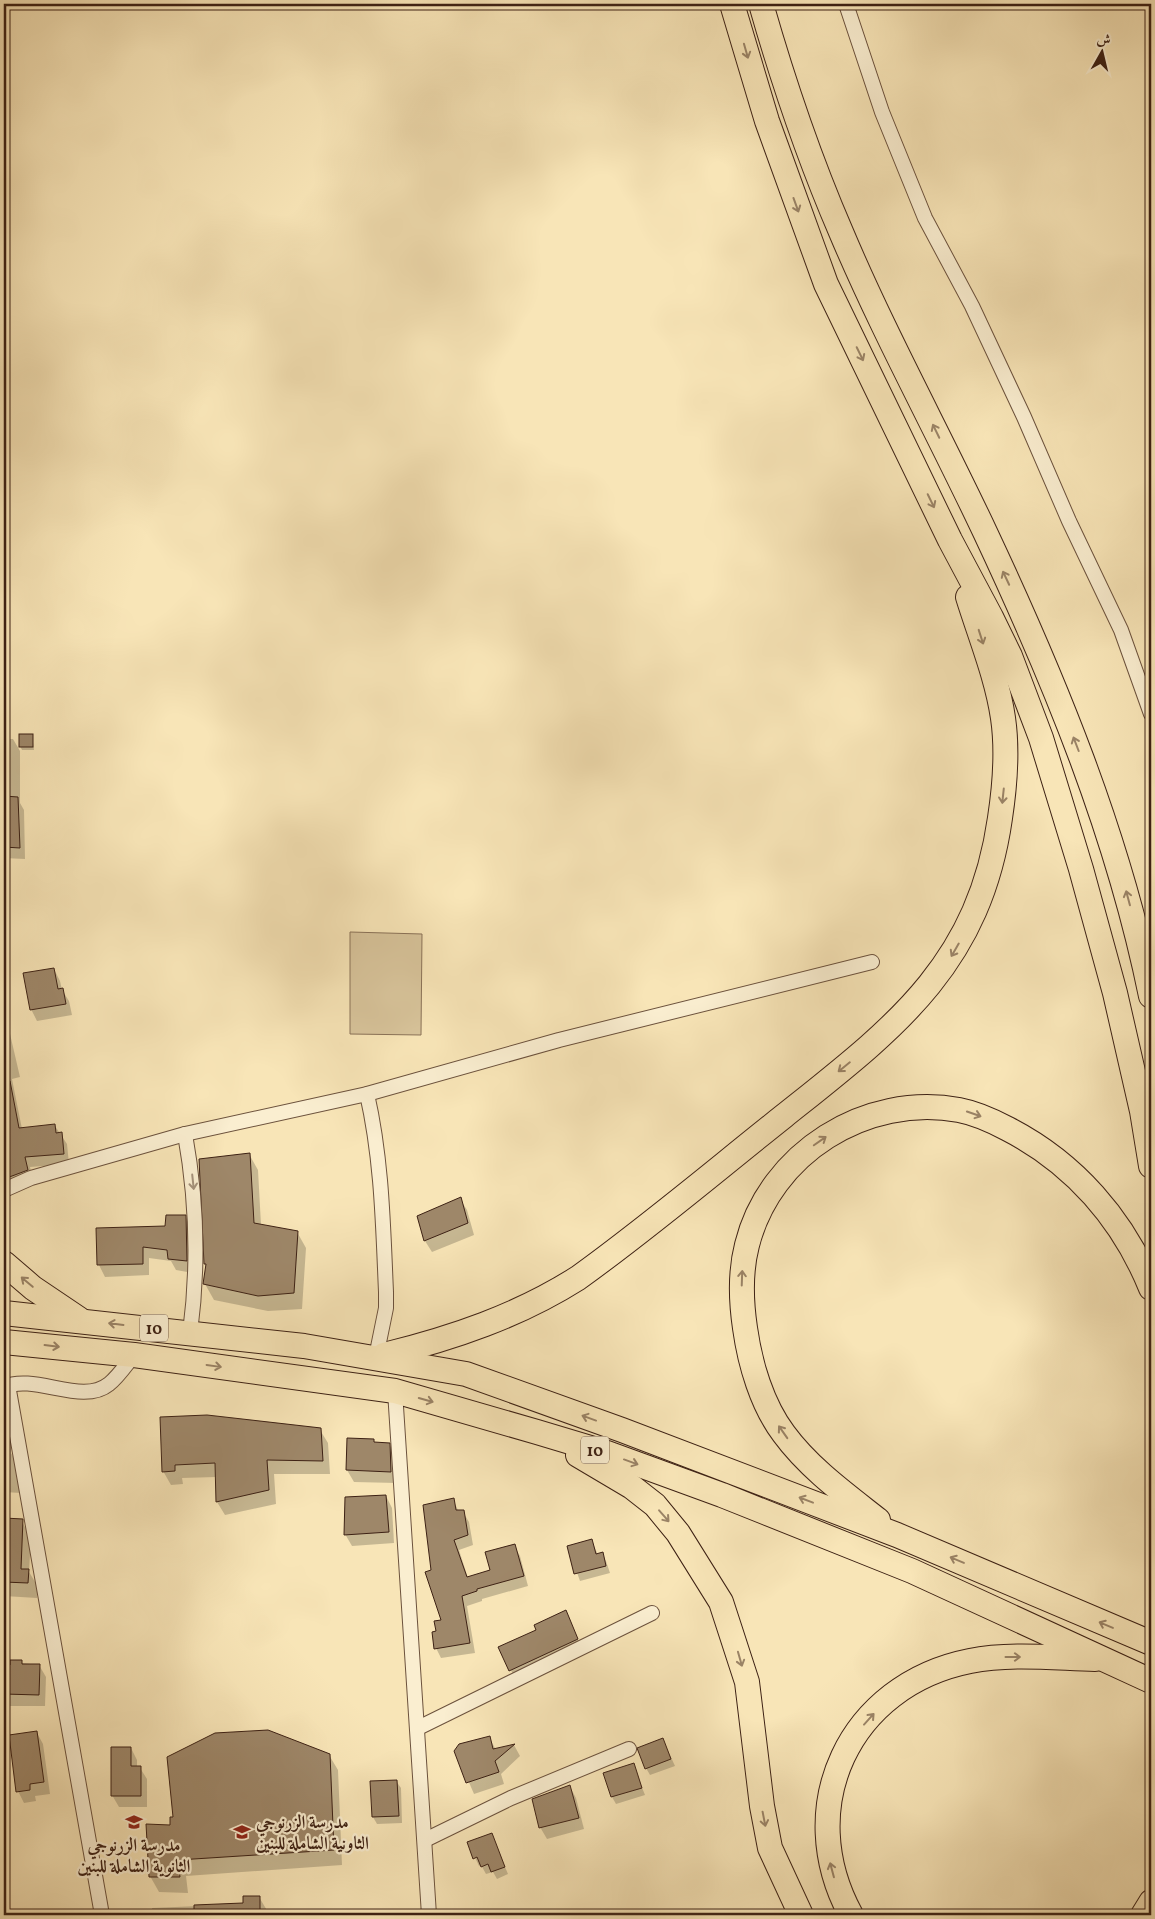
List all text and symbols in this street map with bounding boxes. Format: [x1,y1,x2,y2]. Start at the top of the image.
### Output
north arrow [1078,28,1128,78]
text: ش [1095,30,1112,51]
one-way arrow [741,42,751,58]
one-way arrow [792,197,801,212]
one-way arrow [856,346,866,361]
one-way arrow [931,424,940,439]
one-way arrow [927,493,936,508]
one-way arrow [1001,571,1010,586]
one-way arrow [976,628,986,644]
one-way arrow [1071,737,1080,752]
one-way arrow [998,788,1008,804]
one-way arrow [1123,890,1132,906]
one-way arrow [950,942,960,957]
one-way arrow [838,1062,851,1073]
one-way arrow [966,1110,982,1120]
one-way arrow [812,1136,826,1146]
one-way arrow [188,1174,198,1190]
one-way arrow [738,1270,747,1286]
one-way arrow [21,1277,34,1288]
road number: 10 [140,1315,168,1342]
one-way arrow [108,1319,124,1329]
one-way arrow [44,1341,60,1351]
one-way arrow [205,1361,221,1371]
one-way arrow [417,1395,433,1405]
one-way arrow [581,1413,597,1422]
one-way arrow [778,1425,788,1439]
road number: 10 [581,1436,609,1464]
one-way arrow [623,1458,639,1467]
one-way arrow [799,1495,814,1504]
one-way arrow [659,1510,670,1523]
one-way arrow [950,1555,965,1565]
one-way arrow [1099,1619,1114,1629]
one-way arrow [735,1650,745,1666]
one-way arrow [1004,1652,1021,1662]
one-way arrow [863,1713,875,1726]
one-way arrow [760,1810,770,1826]
place label: مدرسة الزرنوجي الثاونية الشاملة للبنين [255,1811,369,1857]
school or university icon: مدرسة الزرنوجي الثانوية الشاملة للبنين [124,1812,144,1832]
school or university icon: مدرسة الزرنوجي الثاونية الشاملة للبنين [232,1822,252,1842]
place label: مدرسة الزرنوجي الثانوية الشاملة للبنين [77,1834,191,1880]
one-way arrow [827,1863,837,1879]

